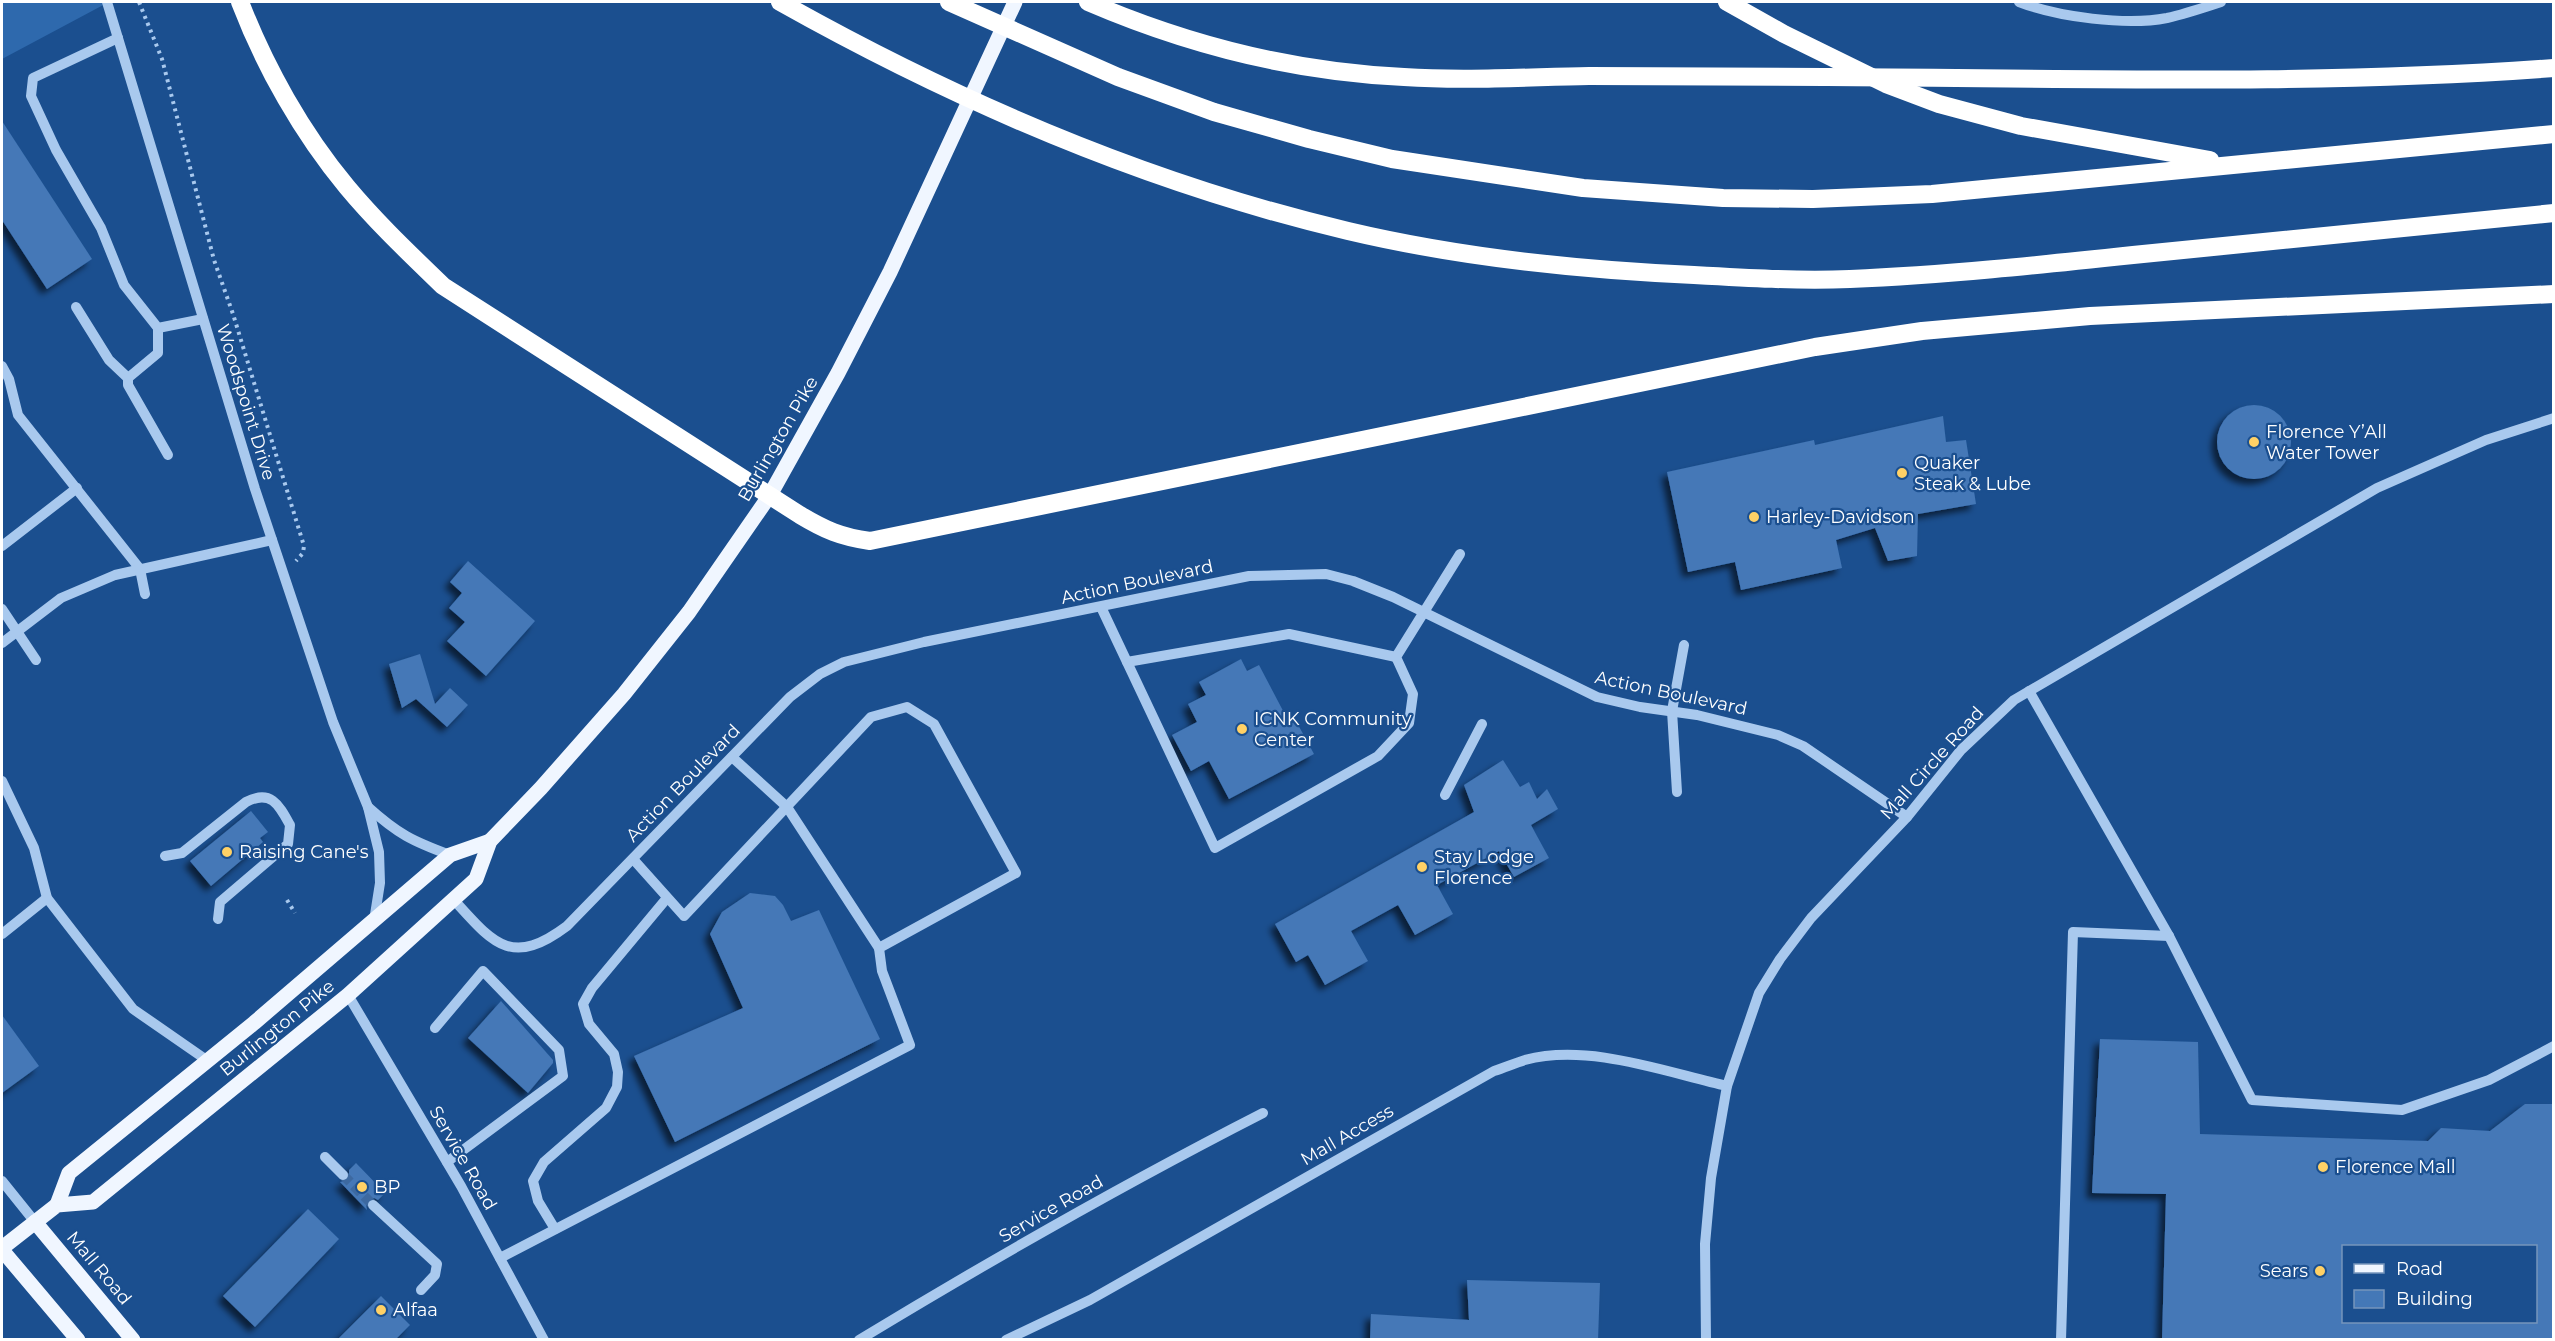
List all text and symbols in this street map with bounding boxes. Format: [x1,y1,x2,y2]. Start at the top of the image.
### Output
street label: Woodspoint Drive [212,321,280,483]
street label: Burlington Pike [733,372,823,506]
place label: Florence Y’All Water Tower [2266,421,2387,464]
marker: Florence Y’All Water Tower [2247,435,2261,449]
place label: Quaker Steak & Lube [1914,452,2031,495]
marker: Quaker Steak & Lube [1895,466,1909,480]
place label: Harley-Davidson [1766,506,1915,528]
marker: Harley-Davidson [1747,510,1761,524]
street label: Action Boulevard [1059,555,1215,609]
street label: Action Boulevard [1593,666,1749,720]
street label: Mall Circle Road [1876,702,1988,824]
place label: ICNK Community Center [1254,708,1412,751]
street label: Action Boulevard [621,720,745,846]
marker: ICNK Community Center [1235,722,1249,736]
place label: Raising Cane's [239,841,369,863]
marker: Raising Cane's [220,845,234,859]
place label: Stay Lodge Florence [1434,846,1534,889]
marker: Stay Lodge Florence [1415,860,1429,874]
street label: Burlington Pike [215,975,339,1081]
street label: Mall Access [1297,1100,1397,1170]
street label: Service Road [424,1102,502,1214]
place label: Florence Mall [2335,1156,2456,1178]
marker: Florence Mall [2316,1160,2330,1174]
street label: Service Road [995,1170,1107,1248]
place label: BP [374,1176,401,1198]
marker: BP [355,1180,369,1194]
street label: Mall Road [62,1227,136,1309]
legend [2342,1245,2537,1323]
text: Road [2396,1258,2443,1280]
place label: Sears [2260,1260,2308,1282]
marker: Sears [2313,1264,2327,1278]
text: Building [2396,1288,2473,1310]
place label: Alfaa [393,1299,438,1321]
marker: Alfaa [374,1303,388,1317]

